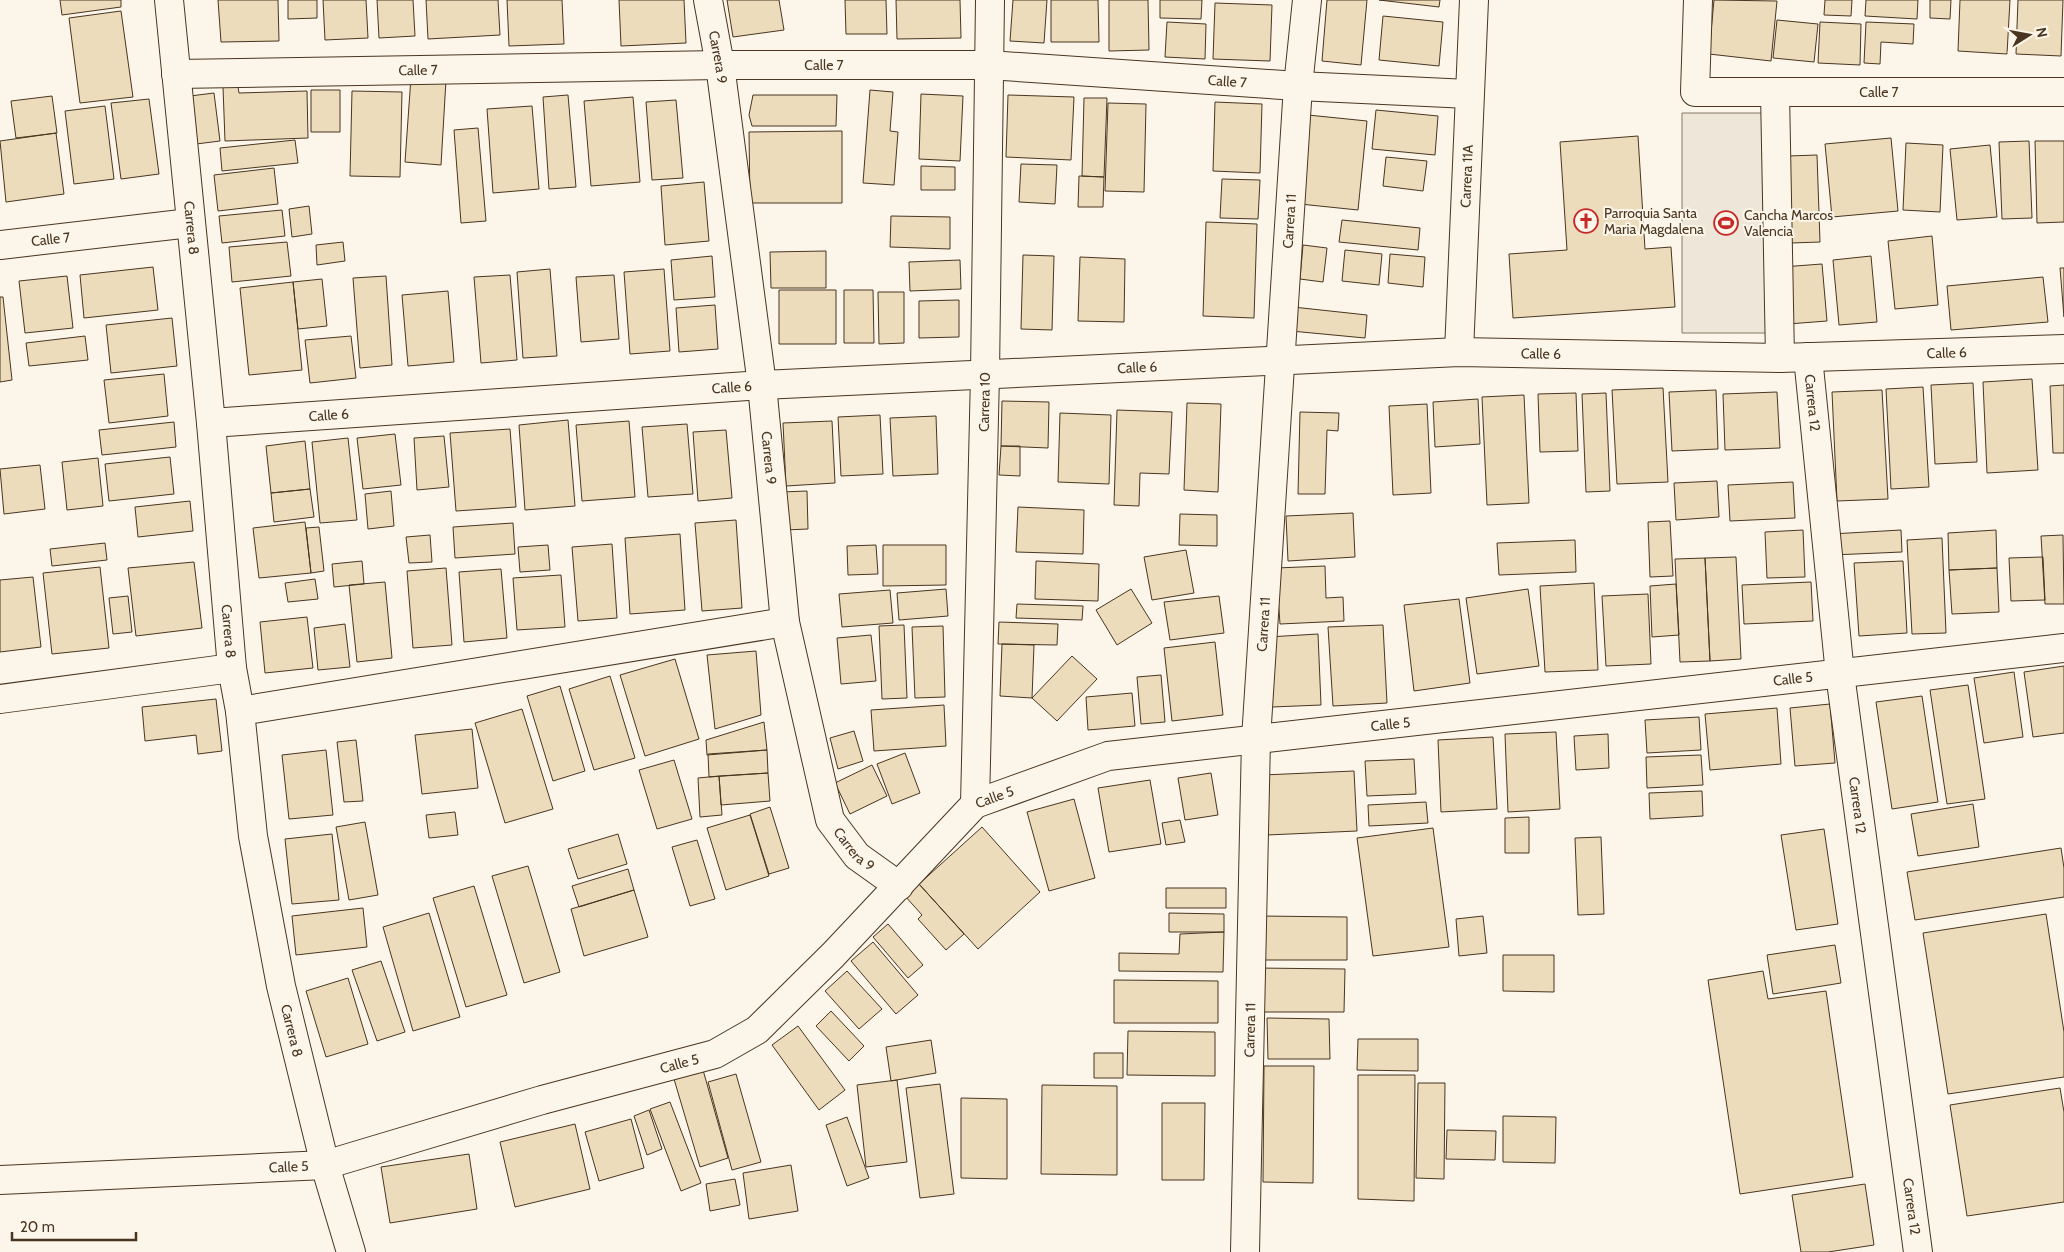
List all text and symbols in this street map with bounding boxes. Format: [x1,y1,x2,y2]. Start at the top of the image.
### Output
north arrow [2004,10,2054,60]
text: N [2032,26,2052,39]
street label: Carrera 9 [705,29,731,85]
street label: Calle 7 [804,56,844,74]
street label: Calle 7 [398,61,438,79]
street label: Calle 7 [1207,71,1248,92]
street label: Calle 7 [1859,83,1899,101]
street label: Carrera 11A [1456,144,1477,208]
street label: Carrera 11 [1279,193,1300,249]
street label: Carrera 8 [180,200,203,256]
place label: Parroquia Santa Maria Magdalena [1604,204,1704,238]
place label: Cancha Marcos Valencia [1744,206,1833,240]
church icon: Parroquia Santa Maria Magdalena [1573,208,1599,234]
sports icon: Cancha Marcos Valencia [1713,210,1739,236]
street label: Calle 7 [30,228,71,250]
street label: Calle 6 [1926,343,1967,362]
street label: Calle 6 [1521,344,1561,363]
street label: Calle 6 [1117,357,1158,377]
street label: Carrera 10 [975,372,994,432]
street label: Carrera 12 [1801,373,1824,432]
street label: Calle 6 [711,377,752,397]
street label: Calle 6 [308,405,349,425]
street label: Carrera 9 [758,430,781,485]
street label: Carrera 11 [1253,597,1274,652]
street label: Carrera 8 [218,604,240,659]
street label: Calle 5 [1772,667,1814,690]
street label: Calle 5 [1370,713,1411,735]
street label: Carrera 12 [1845,776,1870,835]
street label: Calle 5 [973,782,1016,812]
street label: Carrera 9 [830,824,878,875]
street label: Carrera 8 [277,1002,307,1059]
street label: Carrera 11 [1240,1003,1259,1058]
street label: Calle 5 [658,1050,701,1077]
street label: Calle 5 [268,1157,309,1177]
street label: Carrera 12 [1899,1177,1925,1236]
scale bar [12,1210,136,1242]
text: 20 m [20,1218,55,1236]

